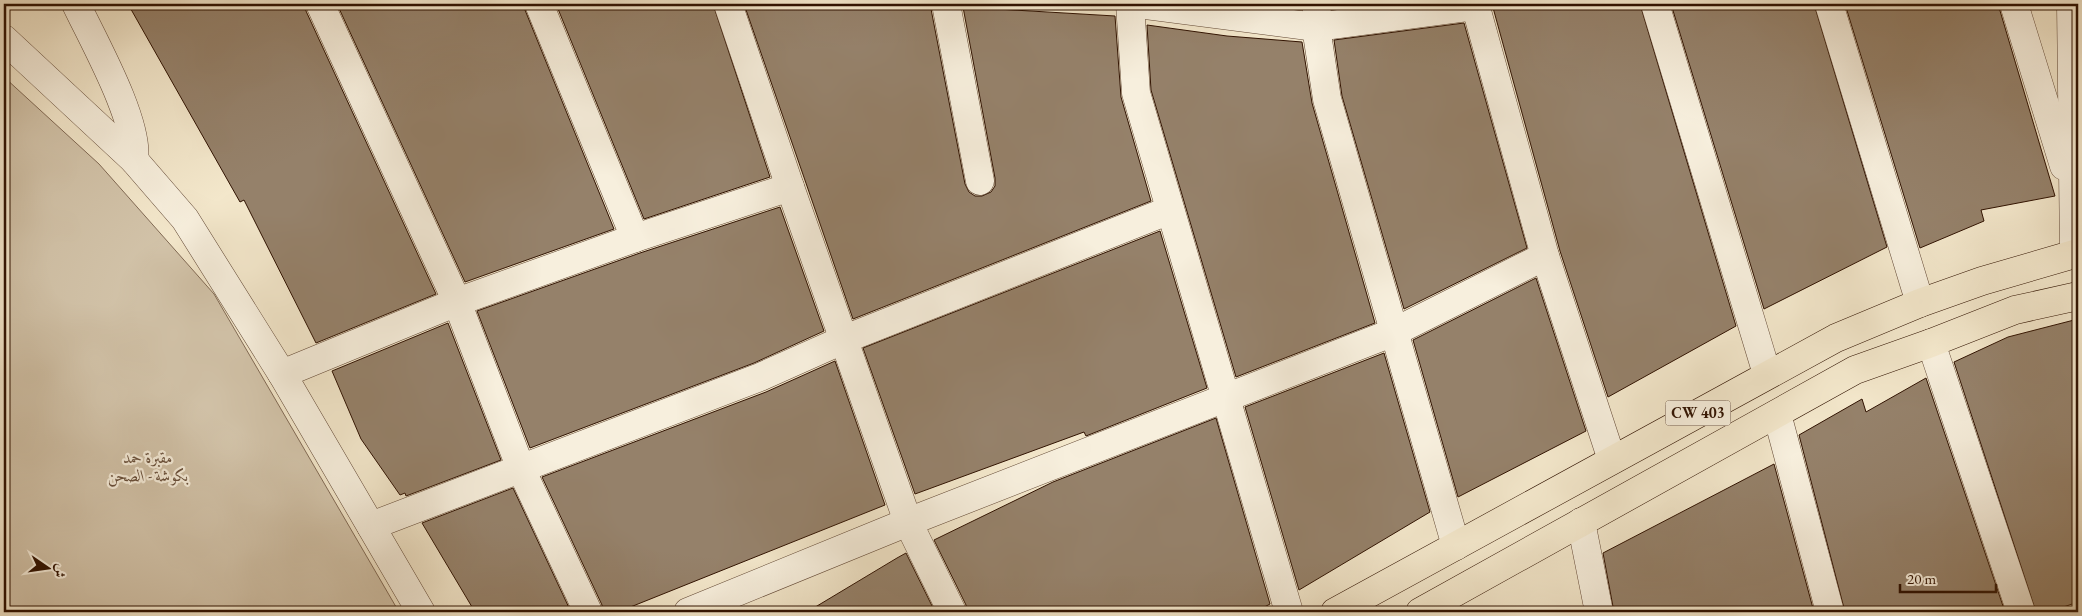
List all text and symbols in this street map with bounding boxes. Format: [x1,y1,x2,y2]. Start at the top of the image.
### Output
road number: CW 403 [1666,400,1730,426]
park label: مقبرة حمد بكوشة - الصحن [107,447,189,487]
north arrow [22,544,72,594]
scale bar [1900,561,1996,593]
text: ش [50,562,71,580]
text: 20 m [1907,569,1936,588]

